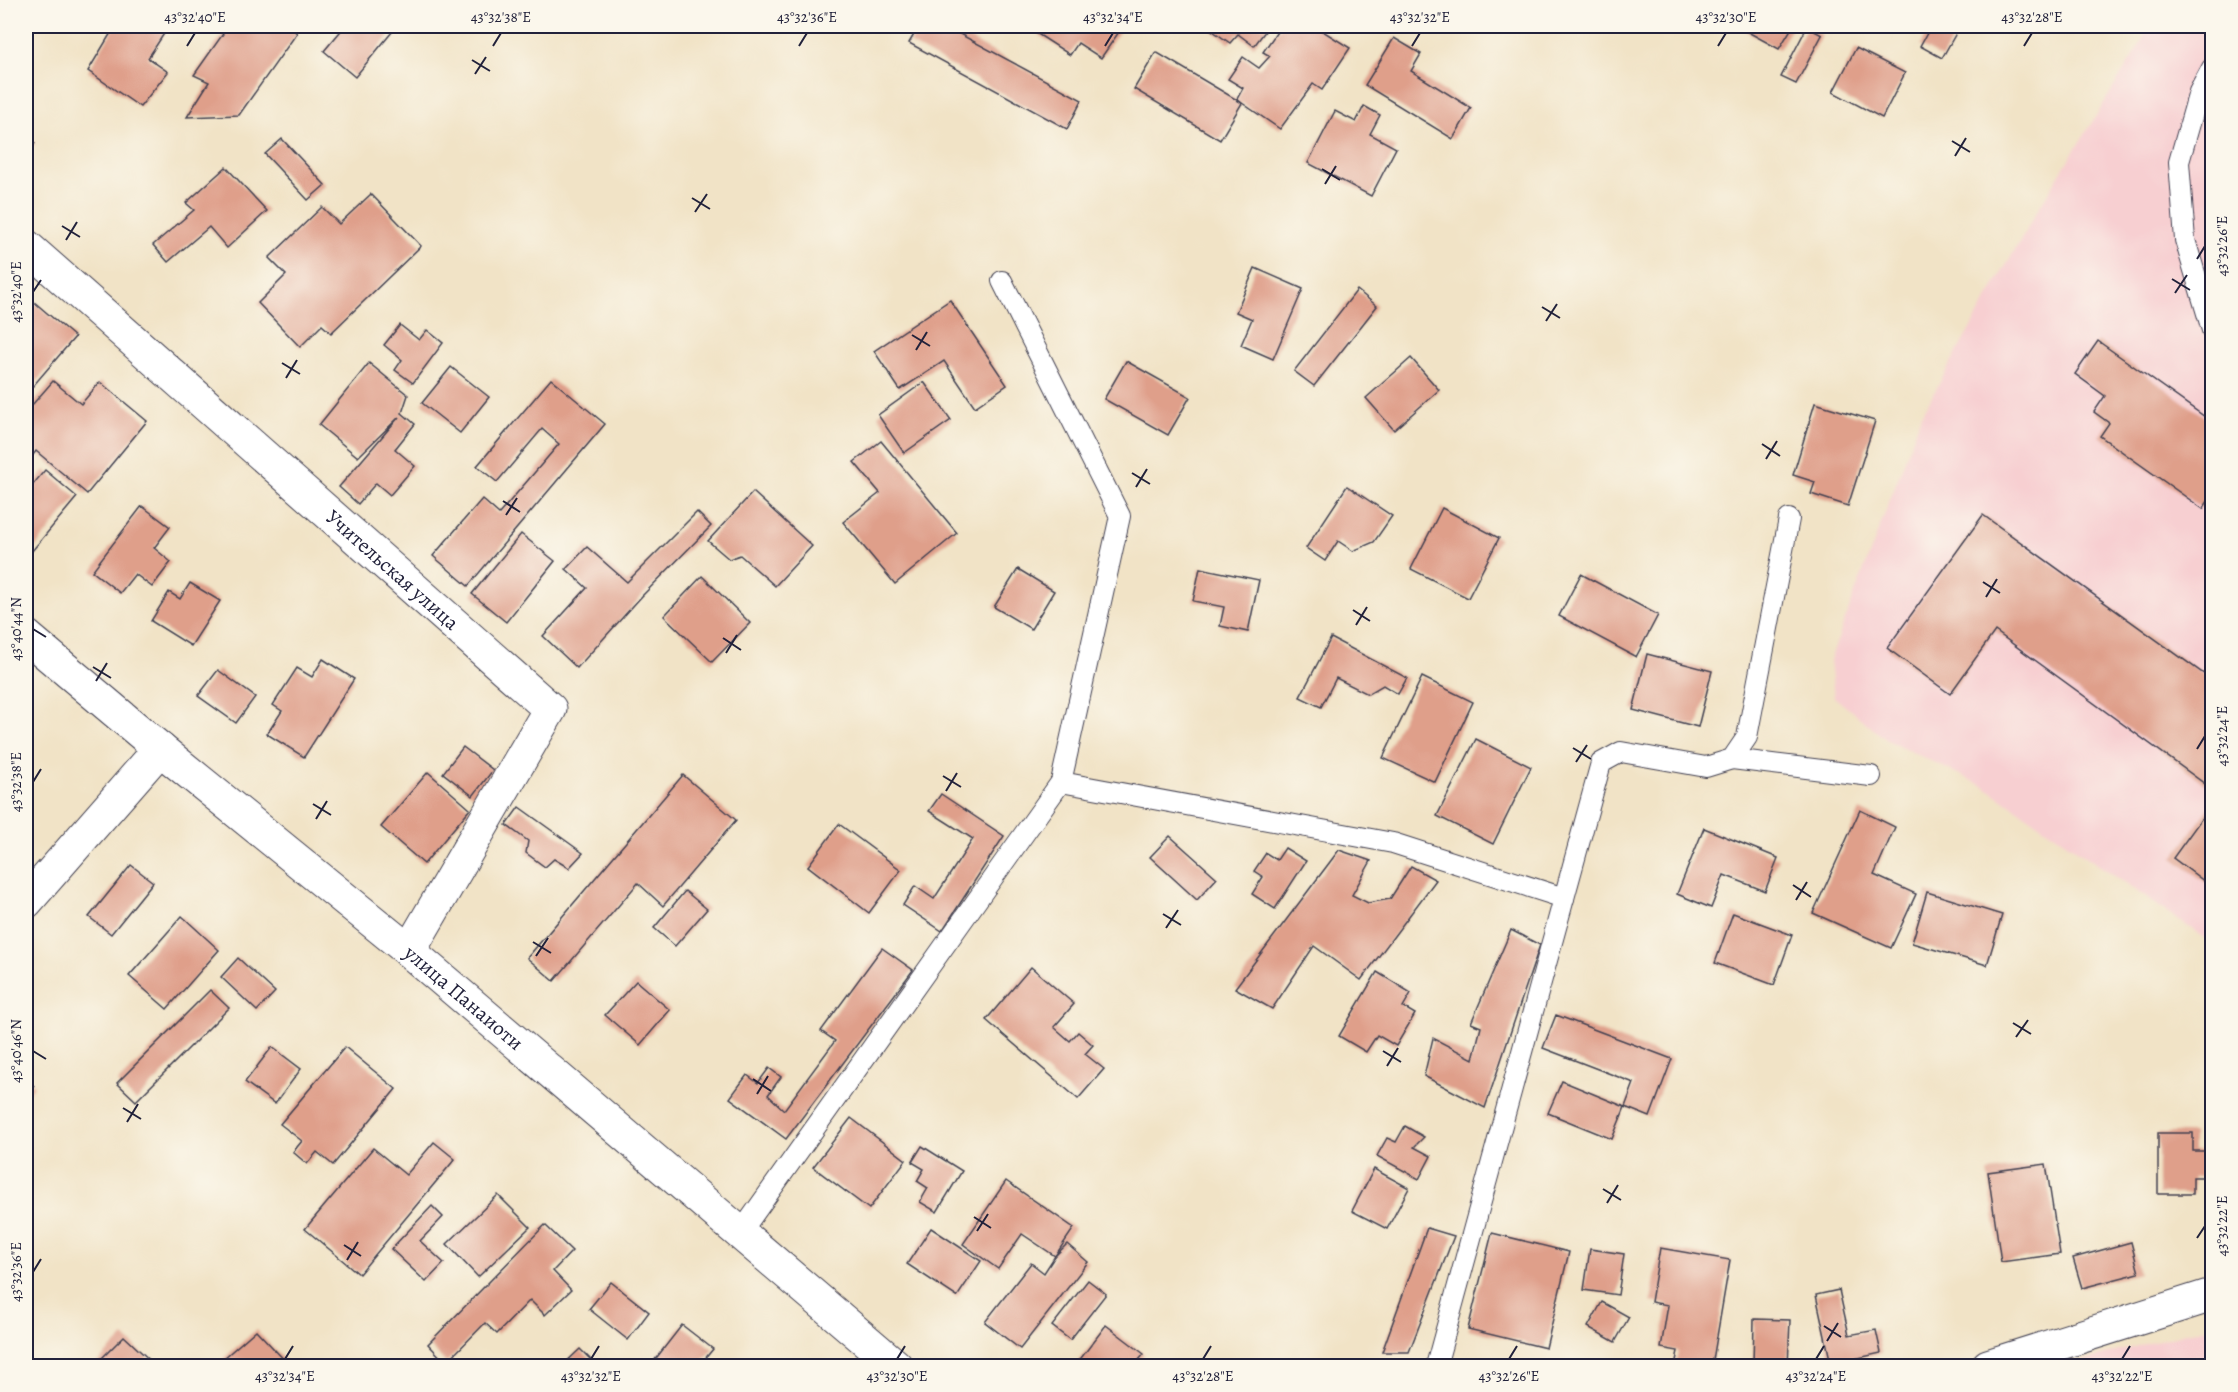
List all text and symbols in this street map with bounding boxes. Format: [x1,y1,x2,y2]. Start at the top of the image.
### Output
text: 43°32'40"E [164,7,226,27]
text: 43°32'38"E [471,7,531,27]
text: 43°32'36"E [777,7,837,27]
text: 43°32'34"E [1083,7,1143,27]
text: 43°32'32"E [1390,7,1450,27]
text: 43°32'30"E [1695,7,1757,27]
text: 43°32'28"E [2001,7,2063,27]
text: 43°32'26"E [2212,216,2232,276]
text: 43°32'40"E [6,261,26,323]
street label: Учительская улица [320,503,465,637]
text: 43°40'44"N [6,597,26,661]
text: 43°32'24"E [2212,706,2232,766]
text: 43°32'38"E [6,752,26,812]
street label: улица Панаиоти [398,938,529,1057]
text: 43°40'46"N [6,1019,26,1083]
text: 43°32'22"E [2212,1195,2232,1257]
text: 43°32'36"E [6,1242,26,1302]
text: 43°32'34"E [255,1366,315,1386]
text: 43°32'32"E [561,1366,621,1386]
text: 43°32'30"E [866,1366,928,1386]
text: 43°32'28"E [1172,1366,1234,1386]
text: 43°32'26"E [1479,1366,1539,1386]
text: 43°32'24"E [1786,1366,1846,1386]
text: 43°32'22"E [2091,1366,2153,1386]

